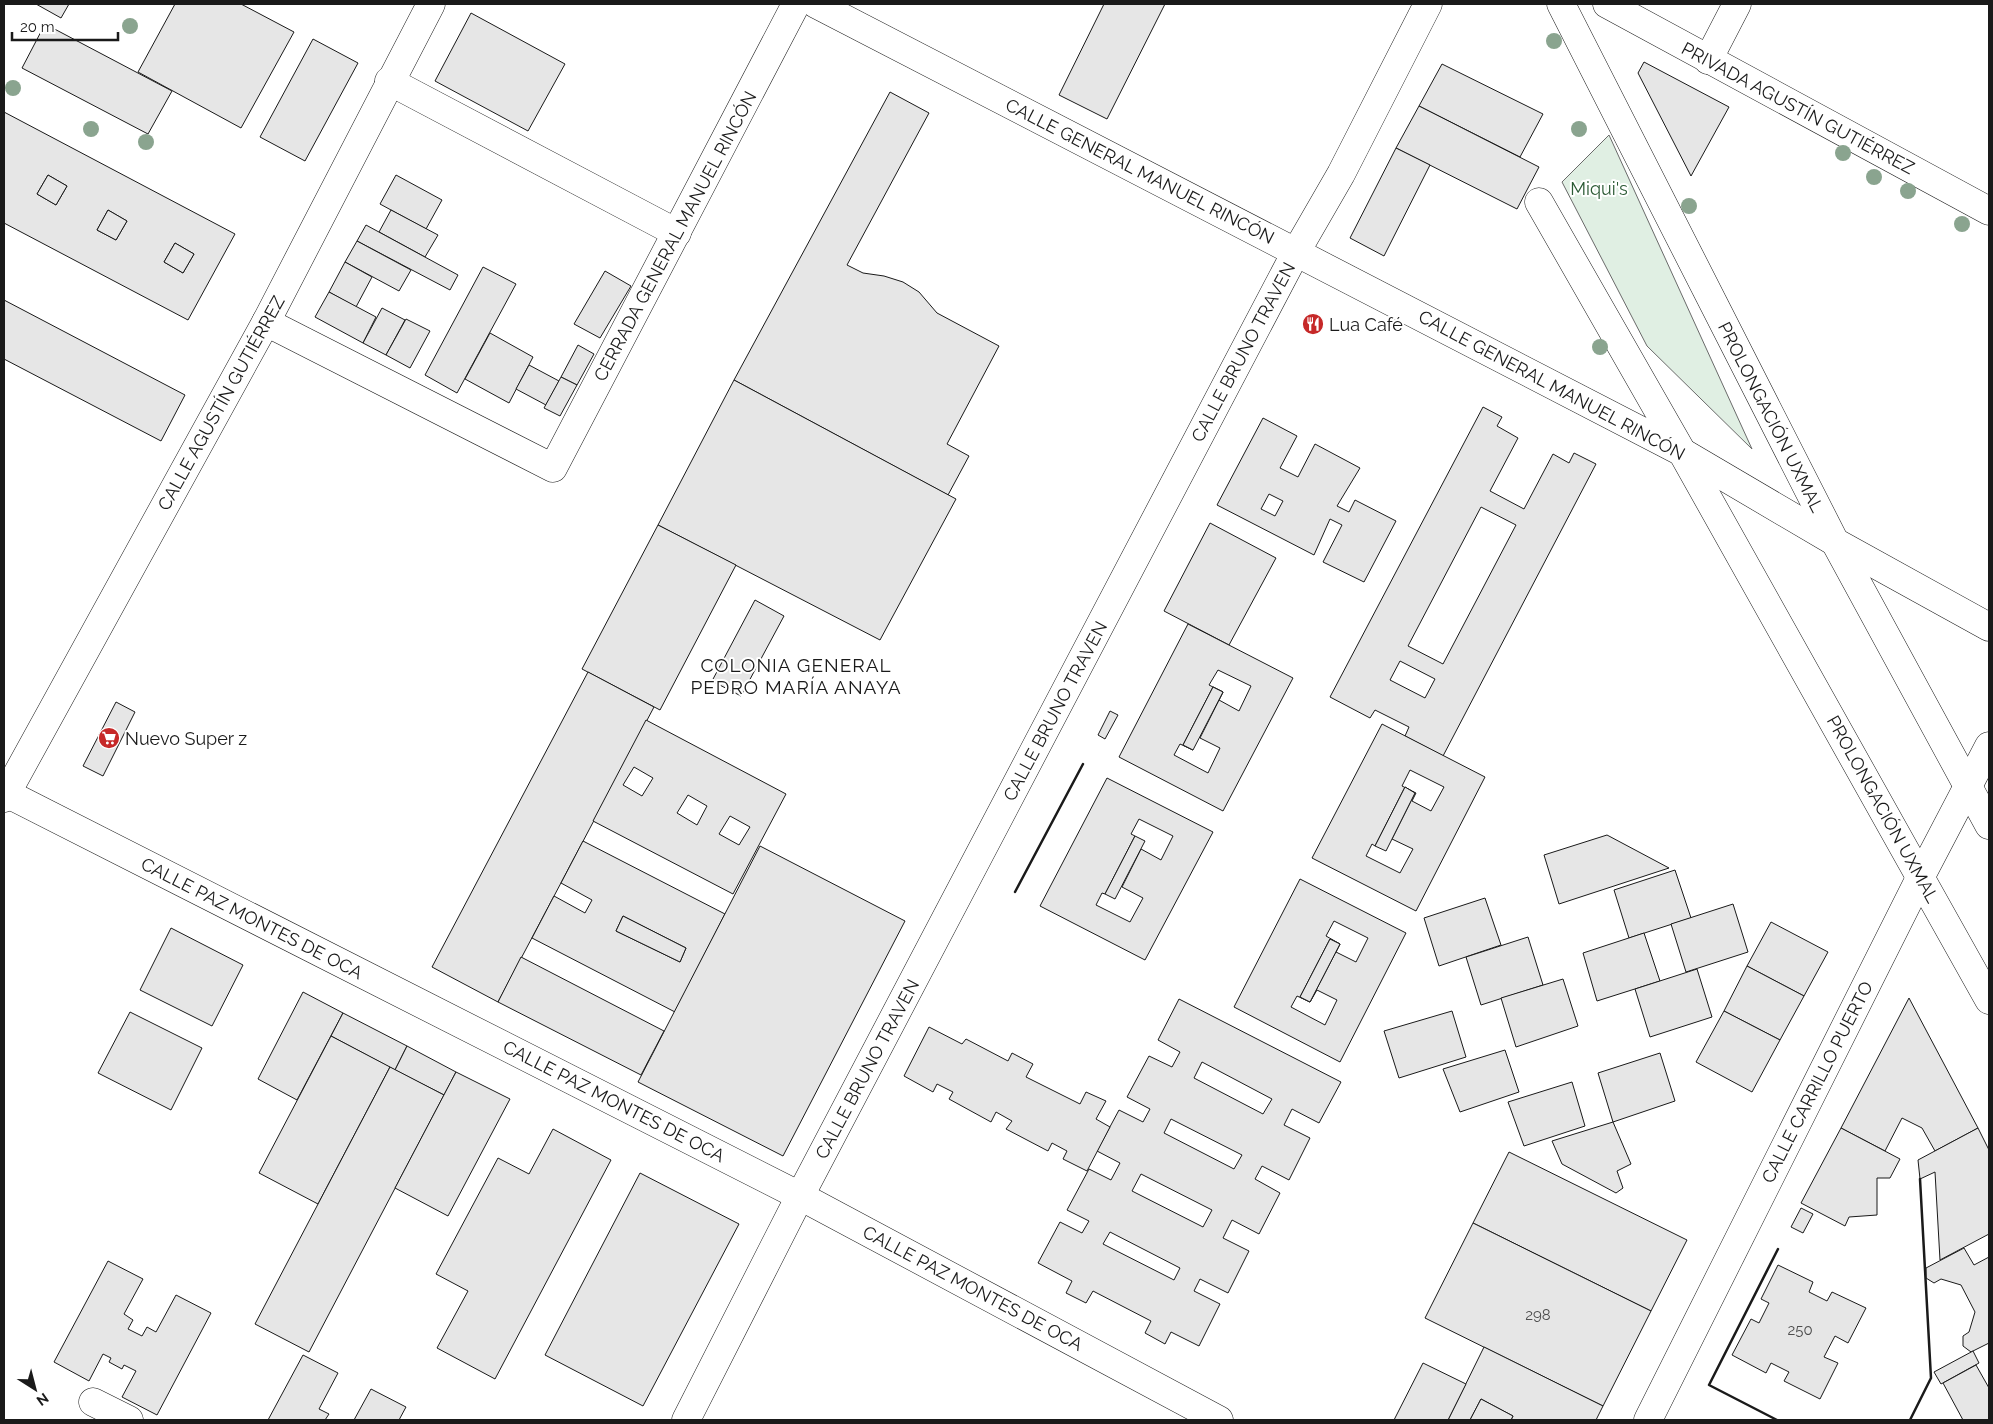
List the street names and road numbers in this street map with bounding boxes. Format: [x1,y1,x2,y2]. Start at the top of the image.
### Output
street label: PRIVADA AGUSTÍN GUTIÉRREZ [1678,37,1918,178]
street label: CERRADA GENERAL MANUEL RINCÓN [588,87,761,385]
street label: CALLE GENERAL MANUEL RINCÓN [1002,93,1278,248]
street label: CALLE BRUNO TRAVEN [1187,259,1299,445]
street label: CALLE AGUSTÍN GUTIÉRREZ [152,292,289,514]
street label: CALLE GENERAL MANUEL RINCÓN [1415,305,1689,464]
street label: PROLONGACIÓN UXMAL [1714,318,1829,516]
street label: CALLE BRUNO TRAVEN [999,618,1111,804]
street label: PROLONGACIÓN UXMAL [1823,711,1944,907]
street label: CALLE PAZ MONTES DE OCA [138,853,366,983]
street label: CALLE BRUNO TRAVEN [811,976,923,1162]
street label: CALLE CARRILLO PUERTO [1757,978,1877,1186]
street label: CALLE PAZ MONTES DE OCA [500,1036,728,1166]
street label: CALLE PAZ MONTES DE OCA [859,1221,1087,1355]

